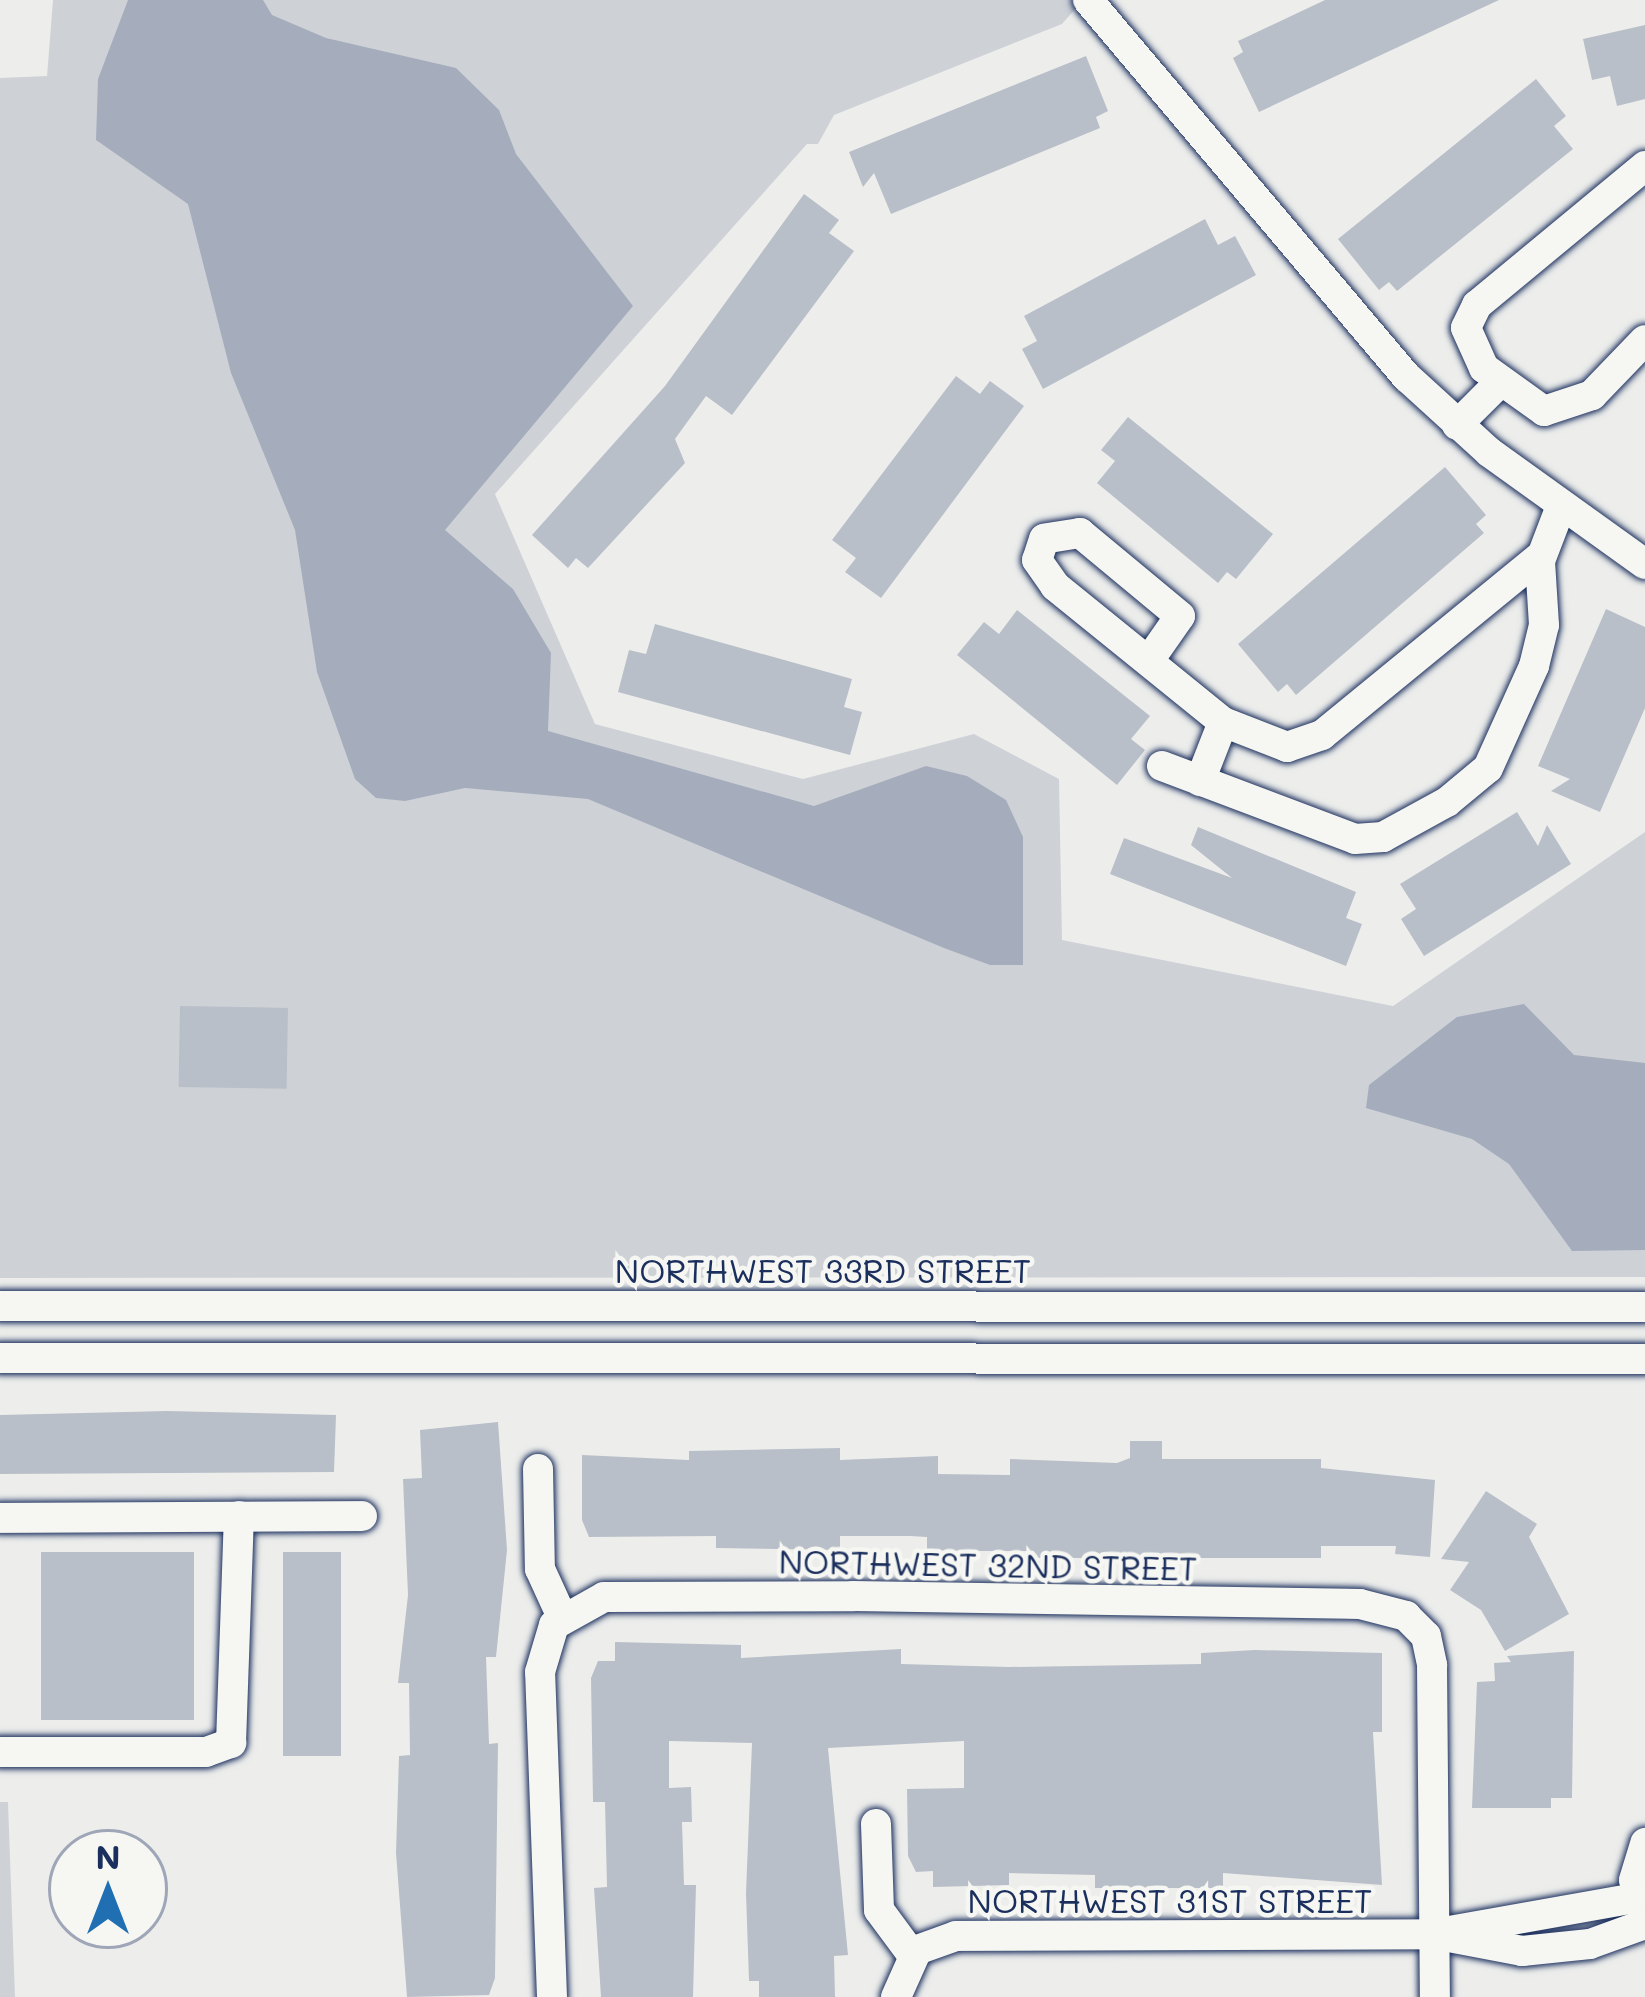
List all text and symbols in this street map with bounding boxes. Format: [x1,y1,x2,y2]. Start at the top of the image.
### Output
street label: NORTHWEST 33RD STREET [615,1250,1031,1290]
street label: NORTHWEST 32ND STREET [778,1541,1198,1587]
north arrow [48,1829,168,1949]
text: N [95,1834,121,1877]
street label: NORTHWEST 31ST STREET [968,1880,1372,1920]

